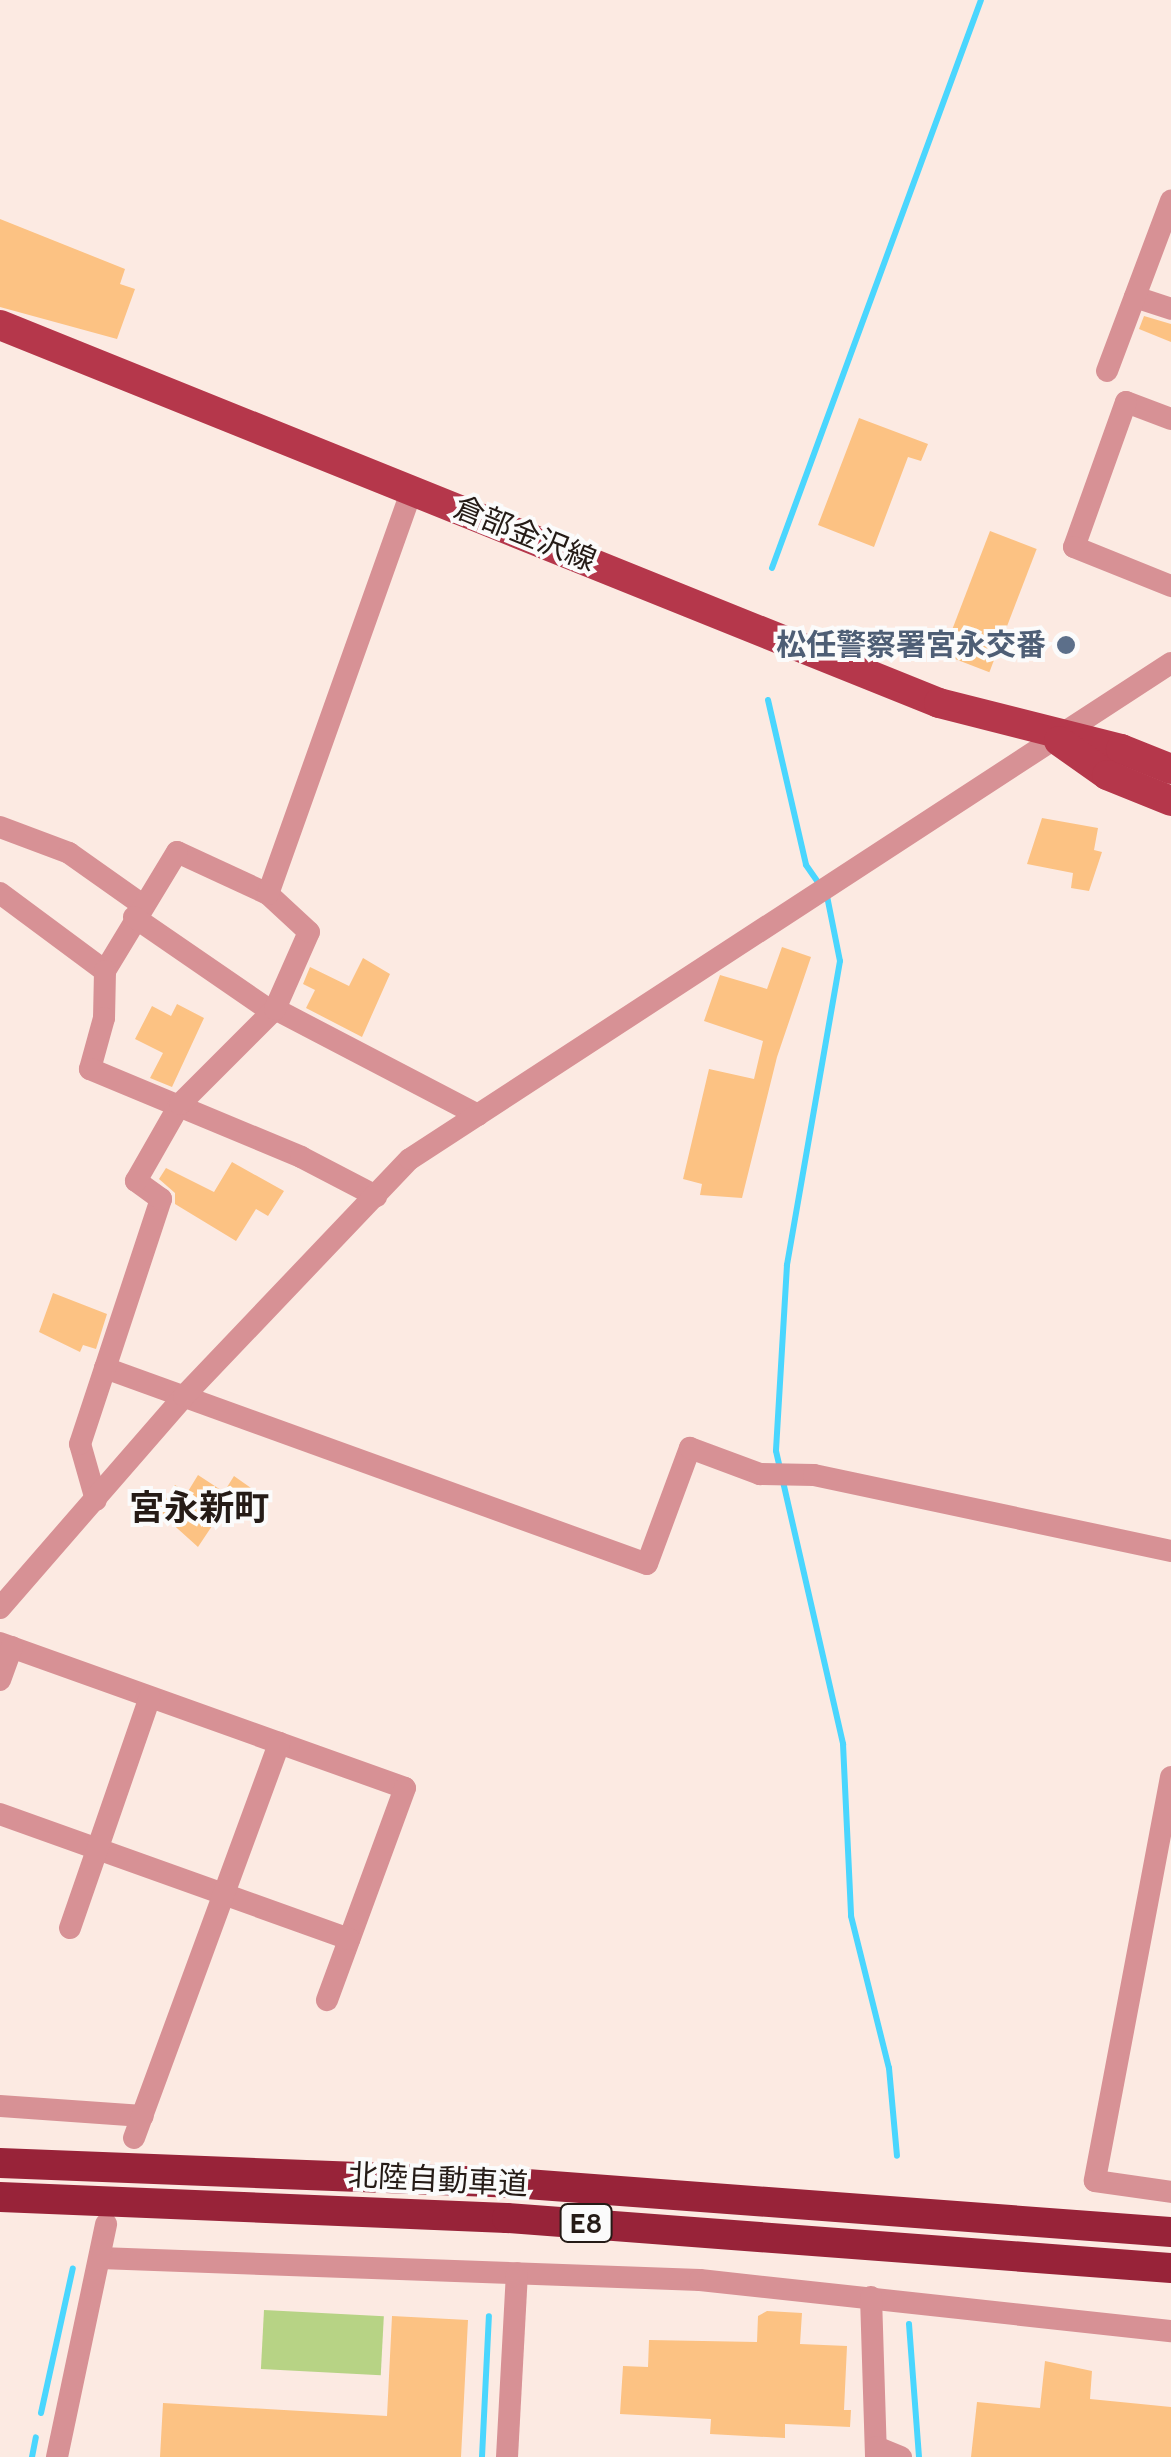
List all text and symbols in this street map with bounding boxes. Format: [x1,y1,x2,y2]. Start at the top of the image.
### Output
street label: 倉部金沢線 [449,489,601,579]
place label: 松任警察署宮永交番 [776,627,1046,663]
marker: 松任警察署宮永交番 [1055,634,1077,656]
district label: 宮永新町 [129,1487,269,1529]
street label: 北陸自動車道 [347,2157,529,2203]
road number: E8 [558,2200,614,2246]

